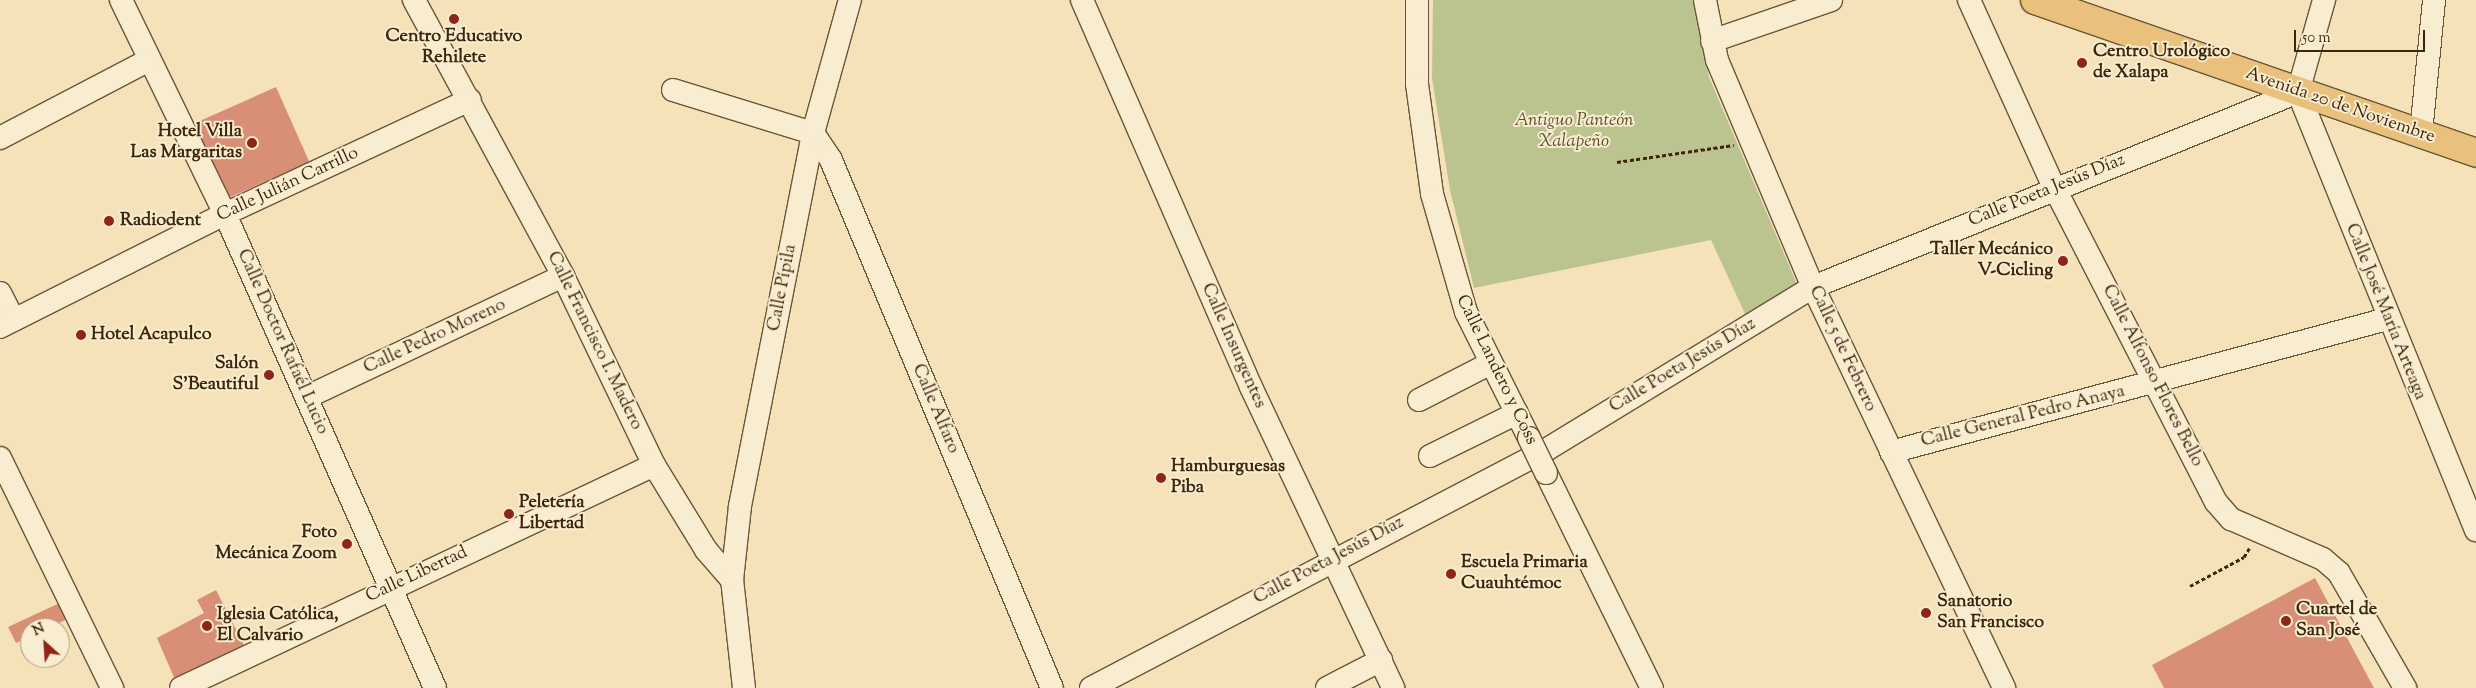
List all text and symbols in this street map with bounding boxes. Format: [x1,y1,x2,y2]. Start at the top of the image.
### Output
marker: Centro Educativo Rehilete [448,13,460,25]
scale bar [2296,20,2427,52]
place label: Centro Educativo Rehilete [386,27,522,70]
text: 50 m [2302,28,2331,49]
place label: Centro Urológico de Xalapa [2093,42,2230,84]
marker: Centro Urológico de Xalapa [2075,56,2089,70]
street label: Avenida 20 de Noviembre [2242,63,2438,149]
park label: Antiguo Panteón Xalapeño [1514,111,1634,154]
place label: Hotel Villa Las Margaritas [130,122,242,164]
marker: Hotel Villa Las Margaritas [246,137,258,149]
street label: Calle Julián Carrillo [214,143,362,227]
street label: Calle Poeta Jesús Díaz [1966,150,2128,232]
place label: Radiodent [120,210,201,232]
marker: Radiodent [102,214,116,228]
street label: Calle José María Arteaga [2340,221,2430,403]
place label: Taller Mecánico V-Cicling [1930,240,2053,282]
street label: Calle Pípila [764,243,802,333]
street label: Calle Doctor Rafaél Lucio [231,246,333,438]
street label: Calle Francisco I. Madero [541,248,647,434]
marker: Taller Mecánico V-Cicling [2057,255,2069,267]
street label: Calle Insurgentes [1196,280,1270,412]
street label: Calle Alfonso Flores Bello [2097,281,2207,471]
street label: Calle 5 de Febrero [1803,283,1881,415]
street label: Calle Landero y Coss [1450,292,1542,448]
street label: Calle Pedro Moreno [360,295,510,379]
street label: Calle Poeta Jesús Díaz [1606,314,1760,418]
place label: Hotel Acapulco [91,324,211,346]
marker: Hotel Acapulco [75,329,87,341]
place label: Salón S'Beautiful [173,354,259,396]
street label: Calle Alfaro [906,361,964,457]
marker: Salón S'Beautiful [263,369,275,381]
street label: Calle General Pedro Anaya [1919,381,2127,453]
place label: Hamburguesas Piba [1171,457,1285,499]
marker: Hamburguesas Piba [1155,472,1167,484]
place label: Peletería Libertad [519,493,585,536]
marker: Peletería Libertad [503,508,515,520]
street label: Calle Poeta Jesús Díaz [1250,512,1408,610]
place label: Foto Mecánica Zoom [215,523,337,566]
marker: Foto Mecánica Zoom [341,538,353,550]
street label: Calle Libertad [363,542,471,608]
place label: Escuela Primaria Cuauhtémoc [1461,553,1588,596]
marker: Escuela Primaria Cuauhtémoc [1445,568,1457,580]
place label: Sanatorio San Francisco [1937,592,2044,634]
place label: Cuartel de San José [2296,600,2377,642]
place label: Iglesia Católica, El Calvario [217,605,338,648]
marker: Sanatorio San Francisco [1919,606,1933,620]
marker: Cuartel de San José [2280,615,2292,627]
north arrow [20,618,70,668]
text: N [29,619,48,642]
marker: Iglesia Católica, El Calvario [201,620,213,632]

